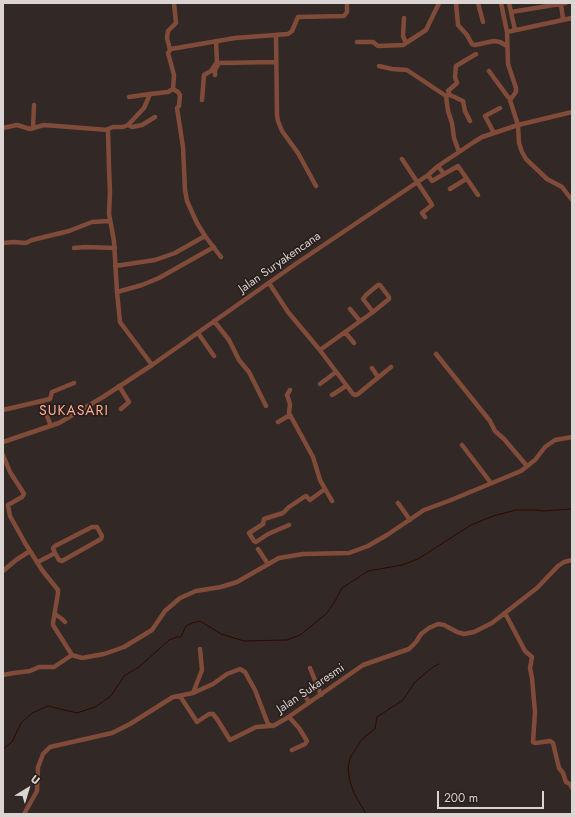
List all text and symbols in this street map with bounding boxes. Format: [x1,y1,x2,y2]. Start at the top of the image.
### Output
street label: Jalan Suryakencana [236,229,324,297]
district label: SUKASARI [39,404,109,420]
street label: Jalan Sukaresmi [274,661,348,717]
north arrow [8,769,48,809]
text: U [27,771,43,788]
scale bar [439,783,546,809]
text: 200 m [444,789,478,807]

